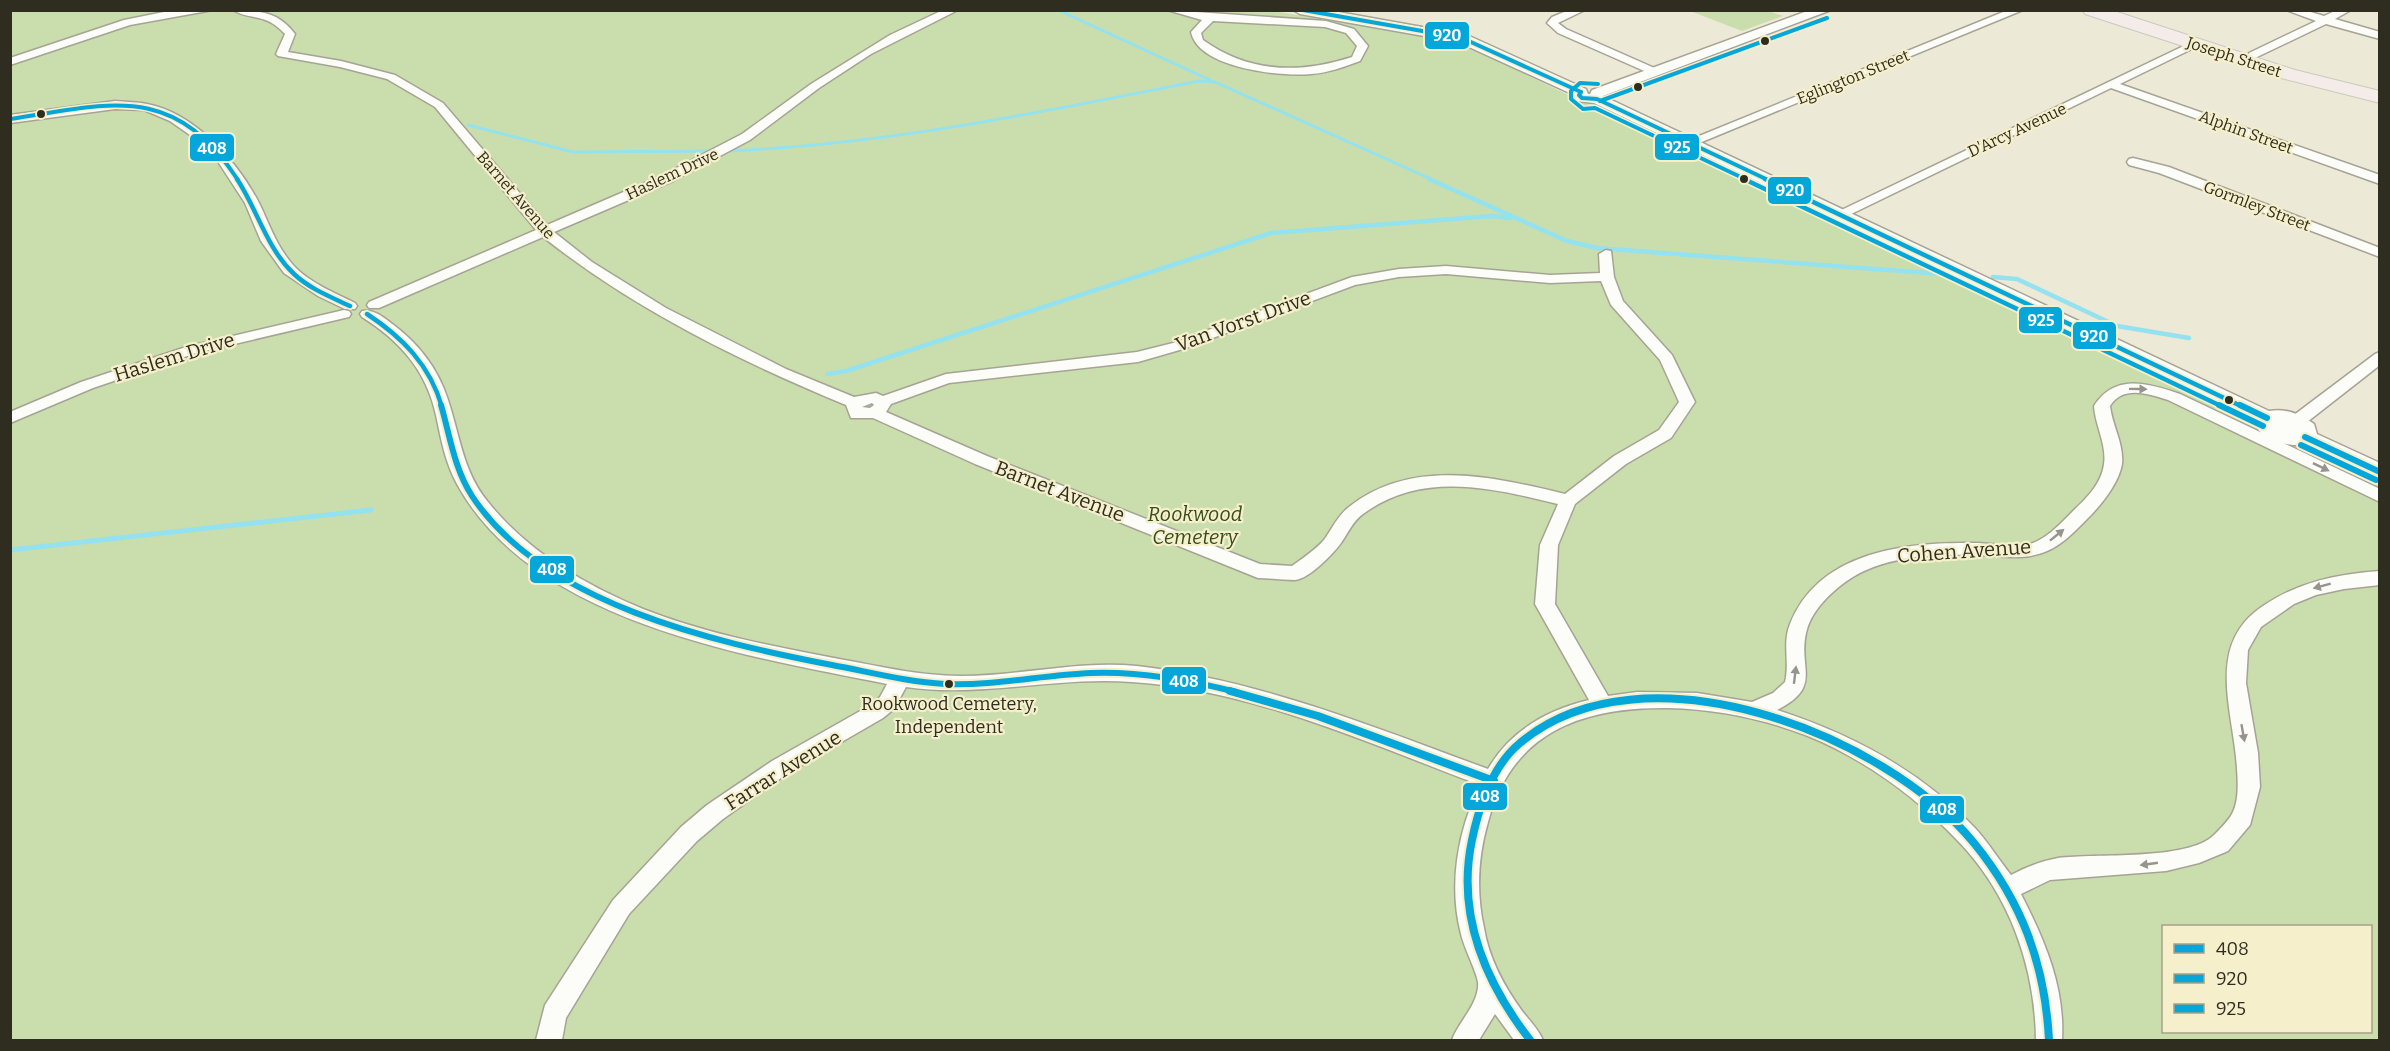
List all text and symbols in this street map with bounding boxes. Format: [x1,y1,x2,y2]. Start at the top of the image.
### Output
line badge: 920 [1424,21,1470,50]
text: 920 [1433,26,1461,45]
street label: Joseph Street [2183,32,2284,81]
unlabelled marker [1759,35,1771,47]
street label: Eglington Street [1794,46,1912,108]
unlabelled marker [1632,81,1644,93]
street label: D'Arcy Avenue [1965,99,2069,161]
street label: Alphin Street [2196,106,2296,158]
unlabelled marker [35,108,47,120]
line badge: 408 [189,133,235,162]
line badge: 925 [1654,133,1700,161]
text: 925 [1663,138,1691,157]
text: 408 [197,139,227,158]
street label: Haslem Drive [623,144,721,204]
street label: Barnet Avenue [473,147,559,243]
unlabelled marker [1738,173,1750,185]
line badge: 920 [1767,176,1812,205]
street label: Gormley Street [2201,177,2313,235]
text: 920 [1776,181,1804,200]
street label: Van Vorst Drive [1172,285,1314,357]
line badge: 925 [2018,306,2063,334]
text: 925 [2027,311,2055,330]
line badge: 920 [2072,321,2117,350]
street label: Haslem Drive [111,327,237,387]
text: 920 [2080,327,2108,346]
one-way arrow [2129,384,2148,394]
unlabelled marker [2223,394,2235,406]
street label: Barnet Avenue [992,455,1128,527]
one-way arrow [2313,463,2330,472]
park label: Rookwood Cemetery [1148,502,1243,549]
one-way arrow [2049,529,2064,542]
street label: Cohen Avenue [1896,534,2032,568]
line badge: 408 [529,555,575,584]
text: 408 [537,560,567,579]
one-way arrow [2313,581,2331,591]
one-way arrow [1790,665,1800,684]
line badge: 408 [1161,666,1207,695]
text: 408 [1169,672,1199,691]
marker: Rookwood Cemetery, Independent [943,678,955,690]
place label: Rookwood Cemetery, Independent [861,693,1037,738]
one-way arrow [2239,724,2248,743]
street label: Farrar Avenue [720,725,846,815]
line badge: 408 [1462,782,1508,811]
text: 408 [1470,787,1500,806]
line badge: 408 [1919,795,1965,824]
text: 408 [1927,800,1957,819]
one-way arrow [2139,859,2158,868]
legend [2162,925,2372,1033]
text: 408 [2216,938,2249,960]
text: 920 [2216,968,2248,990]
text: 925 [2216,998,2246,1020]

